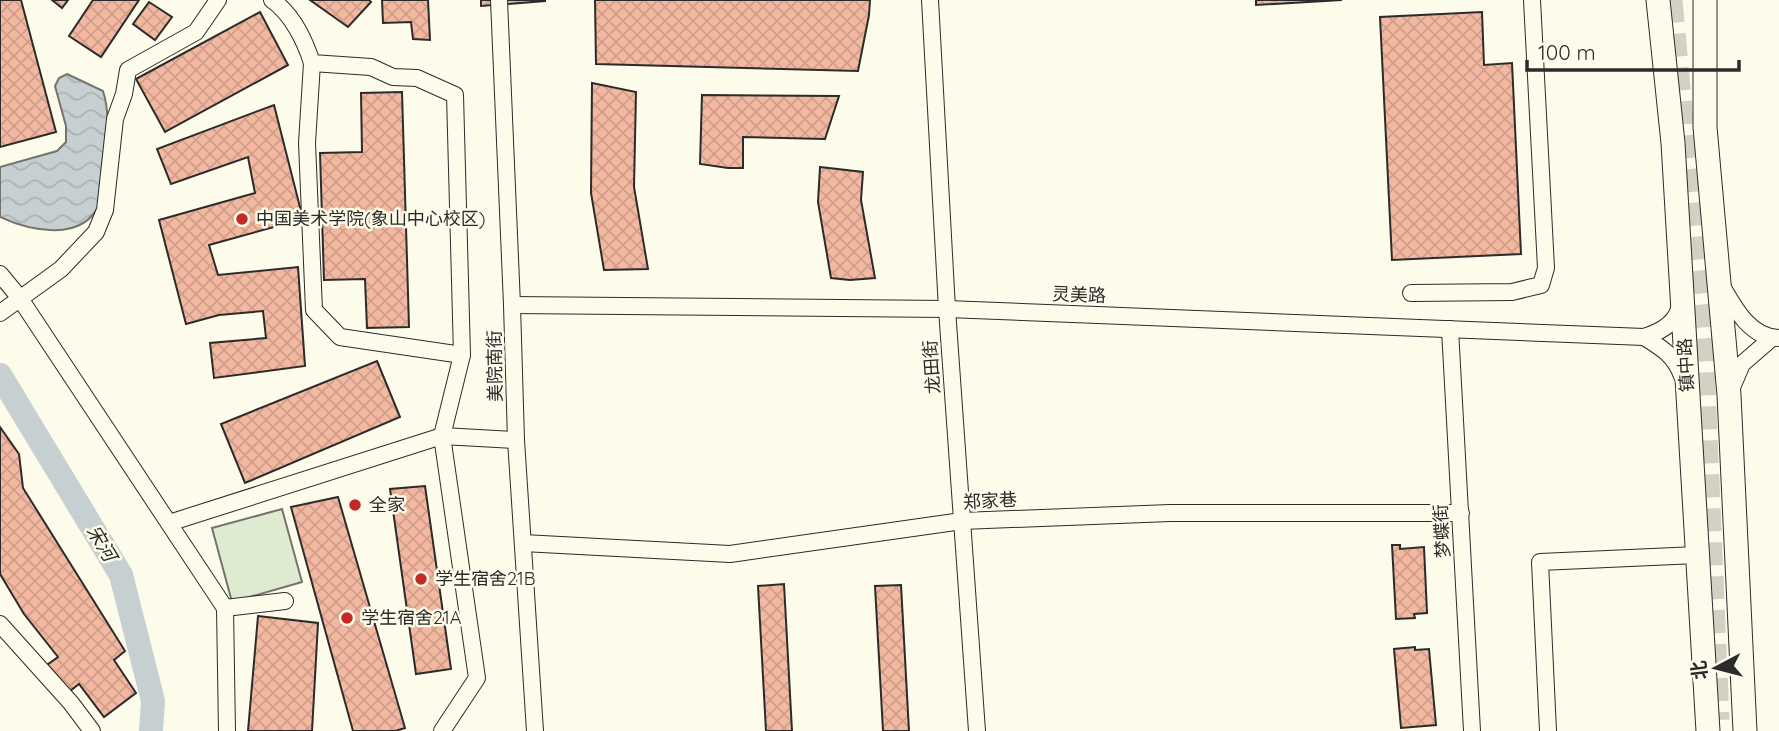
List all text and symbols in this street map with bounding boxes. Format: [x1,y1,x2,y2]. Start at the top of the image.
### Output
scale bar [1527,28,1739,72]
text: 100 m [1538,39,1596,65]
place label: 中国美术学院(象山中心校区) [256,207,485,230]
marker: 中国美术学院(象山中心校区) [234,211,250,227]
street label: 灵美路 [1052,282,1106,307]
street label: 美院南街 [482,330,507,402]
street label: 镇中路 [1673,337,1698,393]
street label: 龙田街 [918,339,945,395]
street label: 郑家巷 [962,488,1018,513]
place label: 全家 [369,493,405,516]
marker: 全家 [347,497,363,513]
street label: 梦蝶街 [1429,503,1454,559]
water label: 宋河 [82,521,124,569]
place label: 学生宿舍21B [435,567,535,590]
marker: 学生宿舍21B [413,571,429,587]
place label: 学生宿舍21A [361,606,462,629]
marker: 学生宿舍21A [339,610,355,626]
north arrow [1681,633,1751,703]
text: 北 [1686,659,1712,681]

